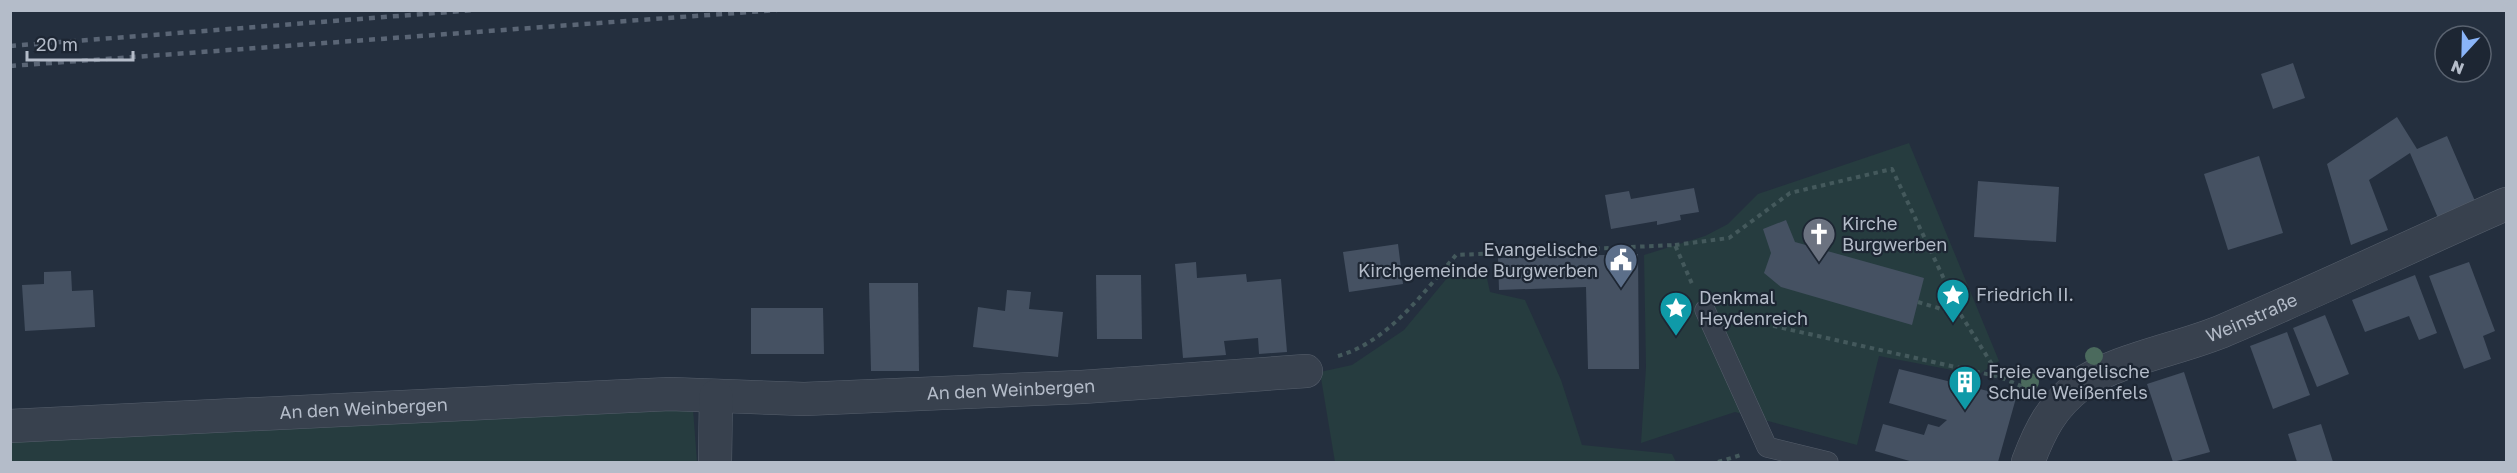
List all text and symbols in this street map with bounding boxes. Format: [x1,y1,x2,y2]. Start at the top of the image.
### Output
scale bar [27,24,134,62]
north arrow [2433,24,2493,84]
text: 20 m [36,33,78,55]
text: N [2448,56,2467,79]
place label: Kirche Burgwerben [1842,212,1947,255]
church icon: Kirche Burgwerben [1801,216,1837,263]
place label: Evangelische Kirchgemeinde Burgwerben [1358,238,1598,281]
public building icon: Evangelische Kirchgemeinde Burgwerben [1603,242,1639,289]
place icon: Friedrich II. [1935,277,1971,324]
place label: Friedrich II. [1976,283,2074,305]
place label: Denkmal Heydenreich [1699,286,1808,329]
street label: Weinstraße [2203,288,2300,347]
place icon: Denkmal Heydenreich [1658,290,1694,337]
place label: Freie evangelische Schule Weißenfels [1988,360,2150,403]
building icon: Freie evangelische Schule Weißenfels [1947,364,1983,411]
street label: An den Weinbergen [926,374,1096,404]
street label: An den Weinbergen [279,393,448,423]

